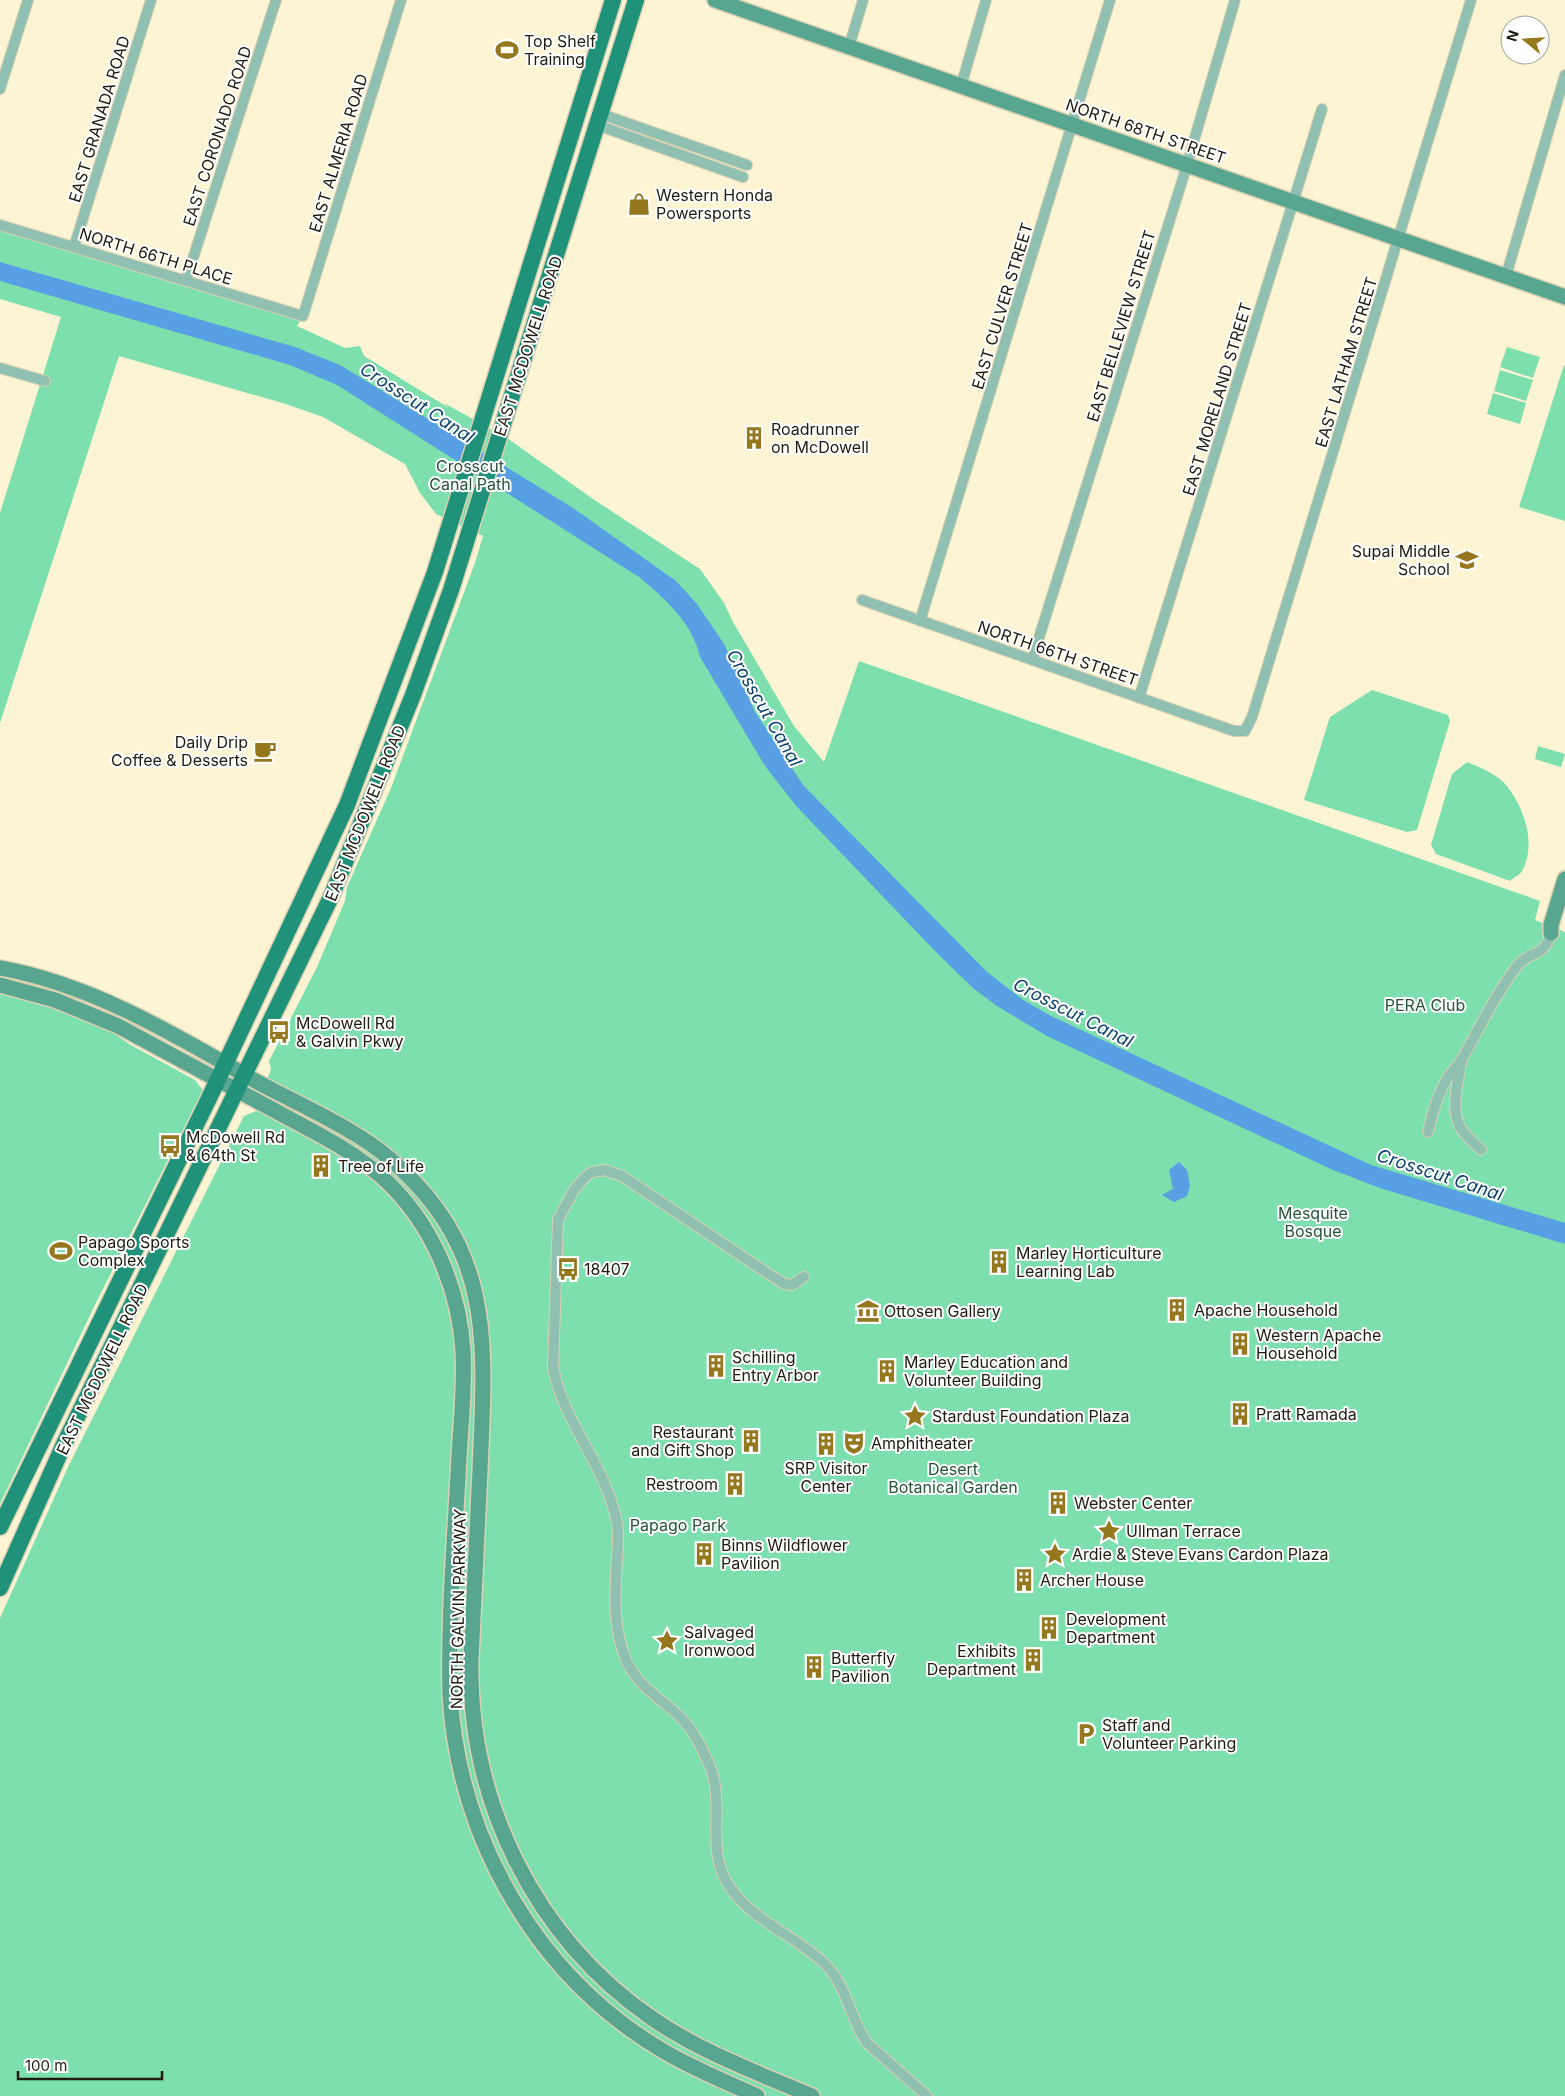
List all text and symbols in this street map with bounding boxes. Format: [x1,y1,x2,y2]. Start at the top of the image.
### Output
north arrow [1500,15,1550,65]
text: N [1502,28,1522,44]
place label: Top Shelf Training [524,31,596,69]
street label: EAST GRANADA ROAD [64,33,134,205]
sports icon: Top Shelf Training [494,37,520,63]
street label: EAST CORONADO ROAD [178,43,256,229]
street label: EAST ALMERIA ROAD [304,71,372,235]
street label: NORTH 68TH STREET [1063,94,1229,168]
place label: Western Honda Powersports [656,185,773,223]
shop icon: Western Honda Powersports [626,191,652,217]
street label: EAST CULVER STREET [967,220,1037,392]
street label: NORTH 66TH PLACE [77,223,235,289]
street label: EAST BELLEVIEW STREET [1082,228,1160,424]
street label: EAST MCDOWELL ROAD [489,253,567,439]
street label: EAST LATHAM STREET [1311,274,1381,450]
street label: EAST MORELAND STREET [1178,300,1256,498]
water label: Crosscut Canal [356,358,479,448]
place label: Roadrunner on McDowell [771,419,869,457]
building icon: Roadrunner on McDowell [741,425,767,451]
park label: Crosscut Canal Path [429,456,511,494]
place label: Supai Middle School [1352,541,1450,579]
school or university icon: Supai Middle School [1454,547,1480,573]
street label: NORTH 66TH STREET [975,616,1141,690]
water label: Crosscut Canal [722,646,807,771]
street label: EAST MCDOWELL ROAD [320,722,410,904]
place label: Daily Drip Coffee & Desserts [111,732,248,770]
cafe icon: Daily Drip Coffee & Desserts [252,738,278,764]
water label: Crosscut Canal [1010,973,1137,1052]
park label: PERA Club [1385,995,1465,1015]
place label: McDowell Rd & Galvin Pkwy [296,1013,404,1051]
bus stop icon: McDowell Rd & Galvin Pkwy [266,1019,292,1045]
place label: McDowell Rd & 64th St [186,1127,285,1165]
bus stop icon: McDowell Rd & 64th St [157,1133,183,1159]
water label: Crosscut Canal [1374,1144,1507,1205]
building icon: Tree of Life [308,1153,334,1179]
place label: Tree of Life [338,1156,424,1176]
park label: Mesquite Bosque [1278,1203,1348,1241]
place label: Papago Sports Complex [78,1232,190,1270]
sports icon: Papago Sports Complex [48,1238,74,1264]
place label: Marley Horticulture Learning Lab [1016,1243,1161,1281]
building icon: Marley Horticulture Learning Lab [986,1249,1012,1275]
bus stop icon: 18407 [555,1256,581,1282]
place label: 18407 [584,1259,630,1279]
street label: EAST MCDOWELL ROAD [52,1280,152,1458]
building icon: Apache Household [1164,1297,1190,1323]
museum icon: Ottosen Gallery [855,1298,881,1324]
place label: Apache Household [1194,1300,1338,1320]
place label: Ottosen Gallery [884,1301,1001,1321]
place label: Western Apache Household [1256,1325,1381,1363]
building icon: Western Apache Household [1227,1331,1253,1357]
place label: Schilling Entry Arbor [732,1347,819,1385]
place label: Marley Education and Volunteer Building [904,1352,1068,1390]
building icon: Schilling Entry Arbor [703,1353,729,1379]
building icon: Marley Education and Volunteer Building [874,1358,900,1384]
building icon: Pratt Ramada [1227,1401,1253,1427]
place icon: Stardust Foundation Plaza [902,1403,928,1429]
place label: Pratt Ramada [1256,1404,1357,1424]
place label: Stardust Foundation Plaza [932,1406,1129,1426]
place label: Restaurant and Gift Shop [631,1422,734,1460]
building icon: Restaurant and Gift Shop [738,1428,764,1454]
theatre icon: Amphitheater [841,1430,867,1456]
building icon: SRP Visitor Center [813,1431,839,1457]
place label: Amphitheater [871,1433,973,1453]
place label: SRP Visitor Center [784,1458,868,1496]
park label: Desert Botanical Garden [888,1459,1018,1497]
building icon: Restroom [722,1471,748,1497]
place label: Restroom [646,1474,718,1494]
building icon: Webster Center [1045,1490,1071,1516]
place label: Webster Center [1074,1493,1192,1513]
street label: NORTH GALVIN PARKWAY [446,1508,470,1709]
park label: Papago Park [630,1515,726,1535]
place icon: Ullman Terrace [1096,1518,1122,1544]
place label: Ullman Terrace [1126,1521,1241,1541]
place label: Binns Wildflower Pavilion [721,1535,848,1573]
building icon: Binns Wildflower Pavilion [691,1541,717,1567]
place icon: Ardie & Steve Evans Cardon Plaza [1042,1541,1068,1567]
place label: Ardie & Steve Evans Cardon Plaza [1072,1544,1329,1564]
building icon: Archer House [1011,1567,1037,1593]
place label: Archer House [1040,1570,1144,1590]
place label: Development Department [1066,1609,1166,1647]
building icon: Development Department [1036,1615,1062,1641]
place label: Salvaged Ironwood [684,1622,755,1660]
place icon: Salvaged Ironwood [654,1628,680,1654]
place label: Exhibits Department [927,1641,1016,1679]
building icon: Exhibits Department [1020,1647,1046,1673]
place label: Butterfly Pavilion [831,1648,895,1686]
building icon: Butterfly Pavilion [801,1654,827,1680]
place label: Staff and Volunteer Parking [1102,1715,1236,1753]
parking icon: Staff and Volunteer Parking [1073,1721,1099,1747]
scale bar [18,2048,161,2080]
text: 100 m [25,2056,67,2075]

